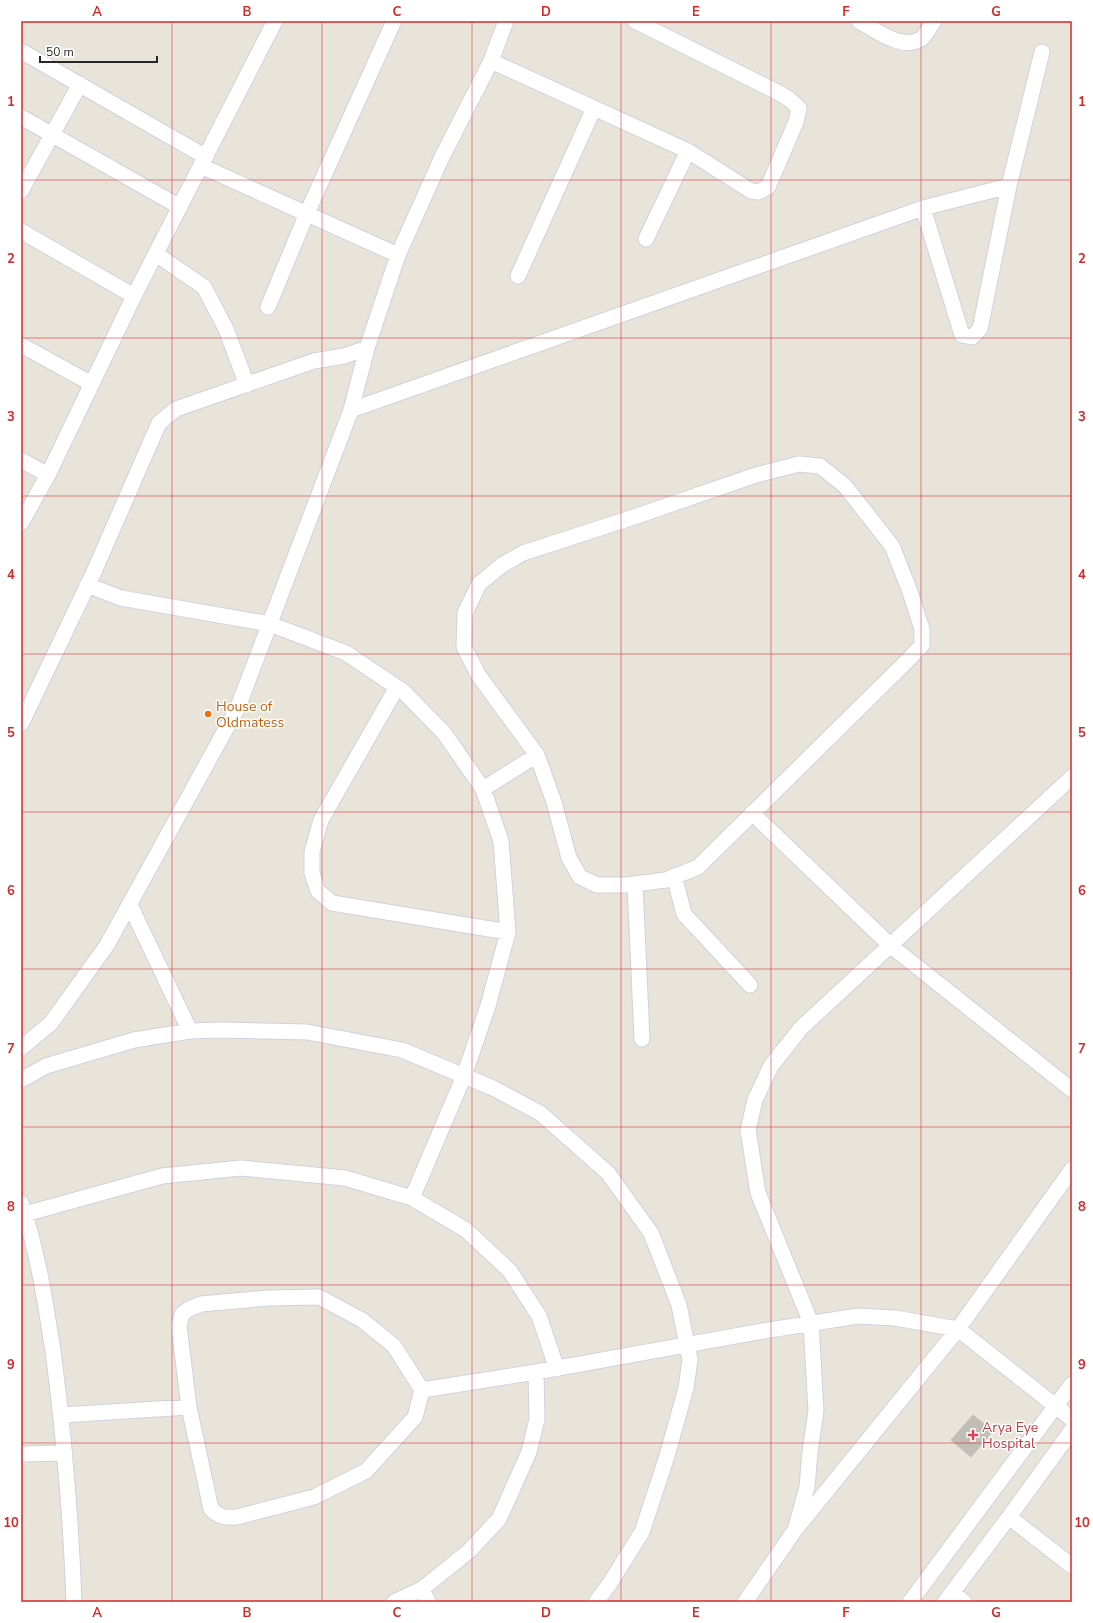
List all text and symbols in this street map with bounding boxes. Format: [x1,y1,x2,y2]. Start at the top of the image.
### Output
text: A [92,3,102,21]
text: B [243,3,252,21]
text: C [393,3,402,21]
text: D [541,3,551,21]
text: E [692,3,700,21]
text: F [842,3,850,21]
text: G [991,3,1001,21]
scale bar [40,38,157,64]
text: 50 m [46,44,74,60]
text: 1 [7,93,15,111]
text: 1 [1078,93,1086,111]
text: 2 [7,250,15,268]
text: 2 [1078,250,1086,268]
text: 3 [7,408,15,426]
text: 3 [1078,408,1086,426]
text: 4 [7,566,15,584]
text: 4 [1078,566,1086,584]
place label: House of Oldmatess [216,697,284,732]
marker: House of Oldmatess [203,709,213,719]
text: 5 [7,724,15,742]
text: 5 [1078,724,1086,742]
text: 6 [7,882,15,900]
text: 6 [1078,882,1086,900]
text: 7 [7,1040,15,1058]
text: 7 [1078,1040,1086,1058]
text: 8 [7,1198,15,1216]
text: 8 [1078,1198,1086,1216]
text: 9 [7,1356,15,1374]
text: 9 [1078,1356,1086,1374]
place label: Arya Eye Hospital [982,1418,1038,1453]
marker: Arya Eye Hospital [967,1429,979,1441]
text: 10 [3,1514,19,1532]
text: 10 [1074,1514,1090,1532]
text: A [92,1604,102,1622]
text: B [243,1604,252,1622]
text: C [393,1604,402,1622]
text: D [541,1604,551,1622]
text: E [692,1604,700,1622]
text: F [842,1604,850,1622]
text: G [991,1604,1001,1622]

